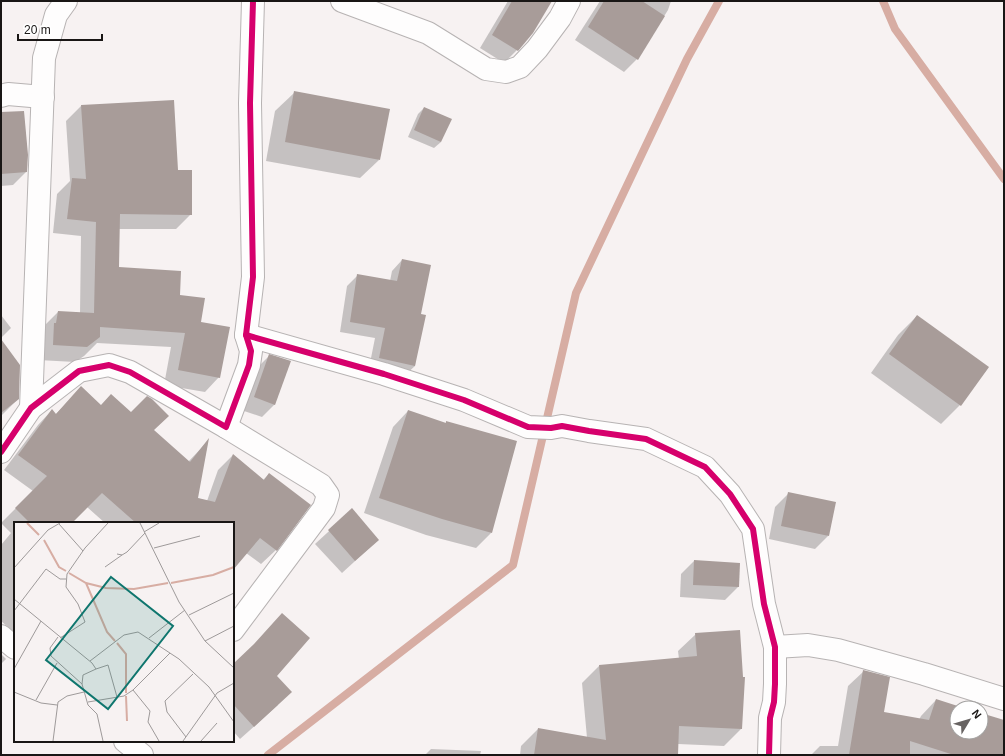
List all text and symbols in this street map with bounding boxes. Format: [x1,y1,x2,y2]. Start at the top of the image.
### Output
scale bar [18,16,102,42]
text: 20 m [24,23,51,37]
inset map [14,522,234,742]
north arrow [949,700,989,740]
text: N [970,707,984,721]

